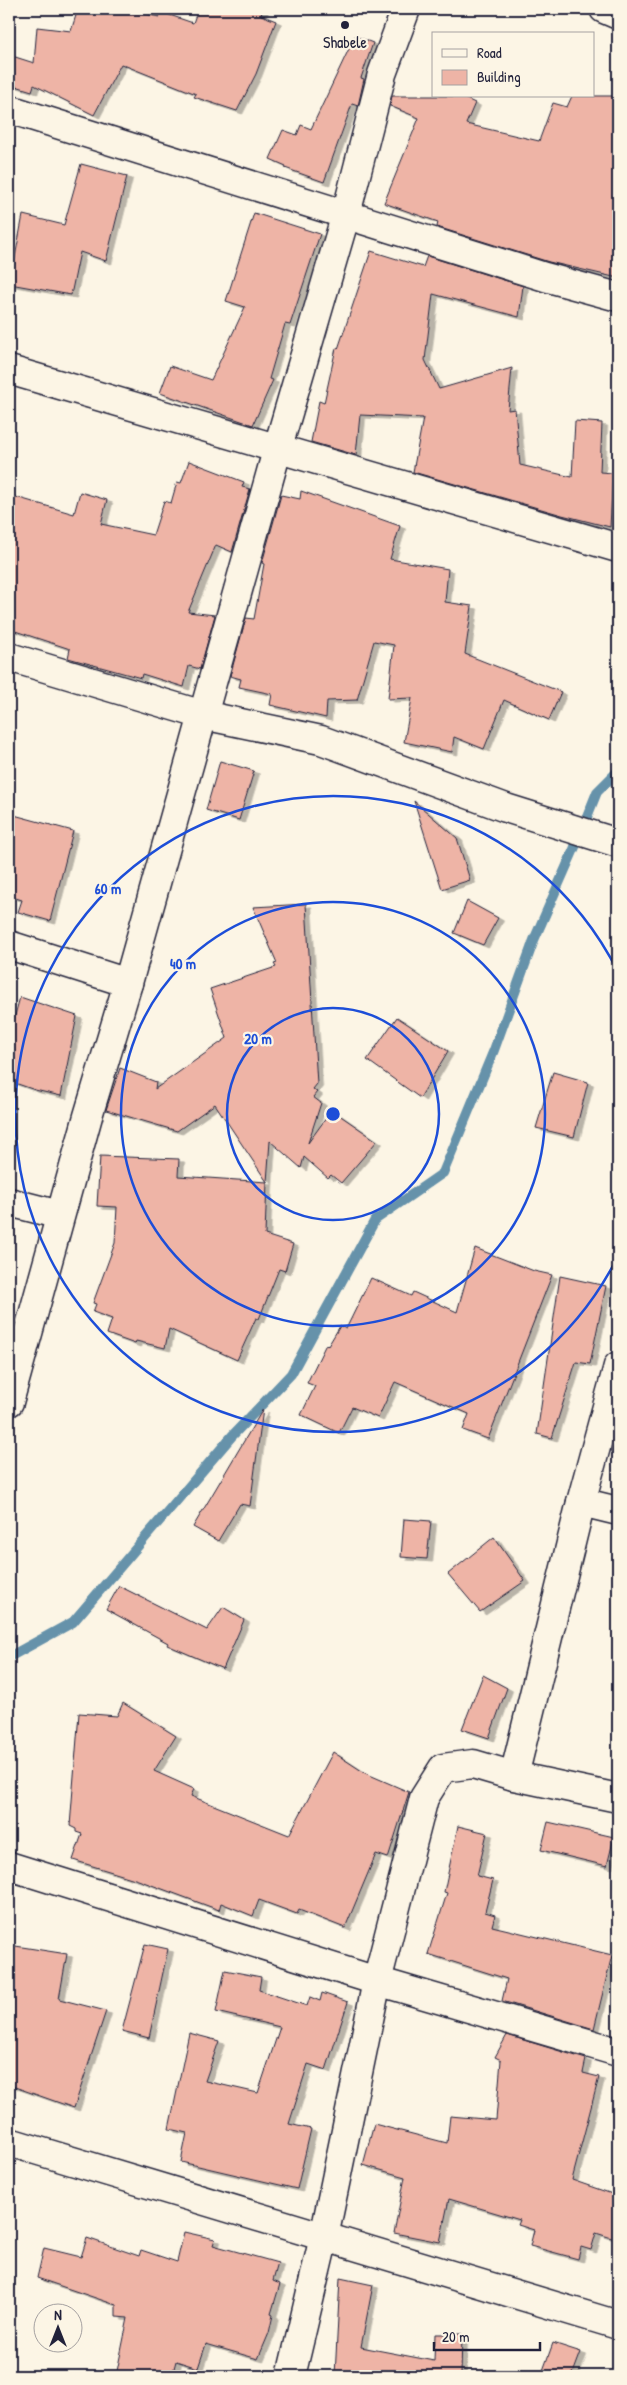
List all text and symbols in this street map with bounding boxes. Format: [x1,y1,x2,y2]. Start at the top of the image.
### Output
marker: Shabele [339,19,351,31]
place label: Shabele [323,31,368,53]
legend [432,32,594,98]
text: Road [477,42,502,63]
text: Building [477,66,521,87]
text: 60 m [95,878,121,899]
text: 40 m [170,953,196,974]
text: 20 m [244,1028,272,1049]
centre of rings [324,1105,342,1123]
north arrow [32,2302,82,2352]
text: N [54,2305,62,2324]
scale bar [434,2320,541,2352]
text: 20 m [442,2326,469,2347]

